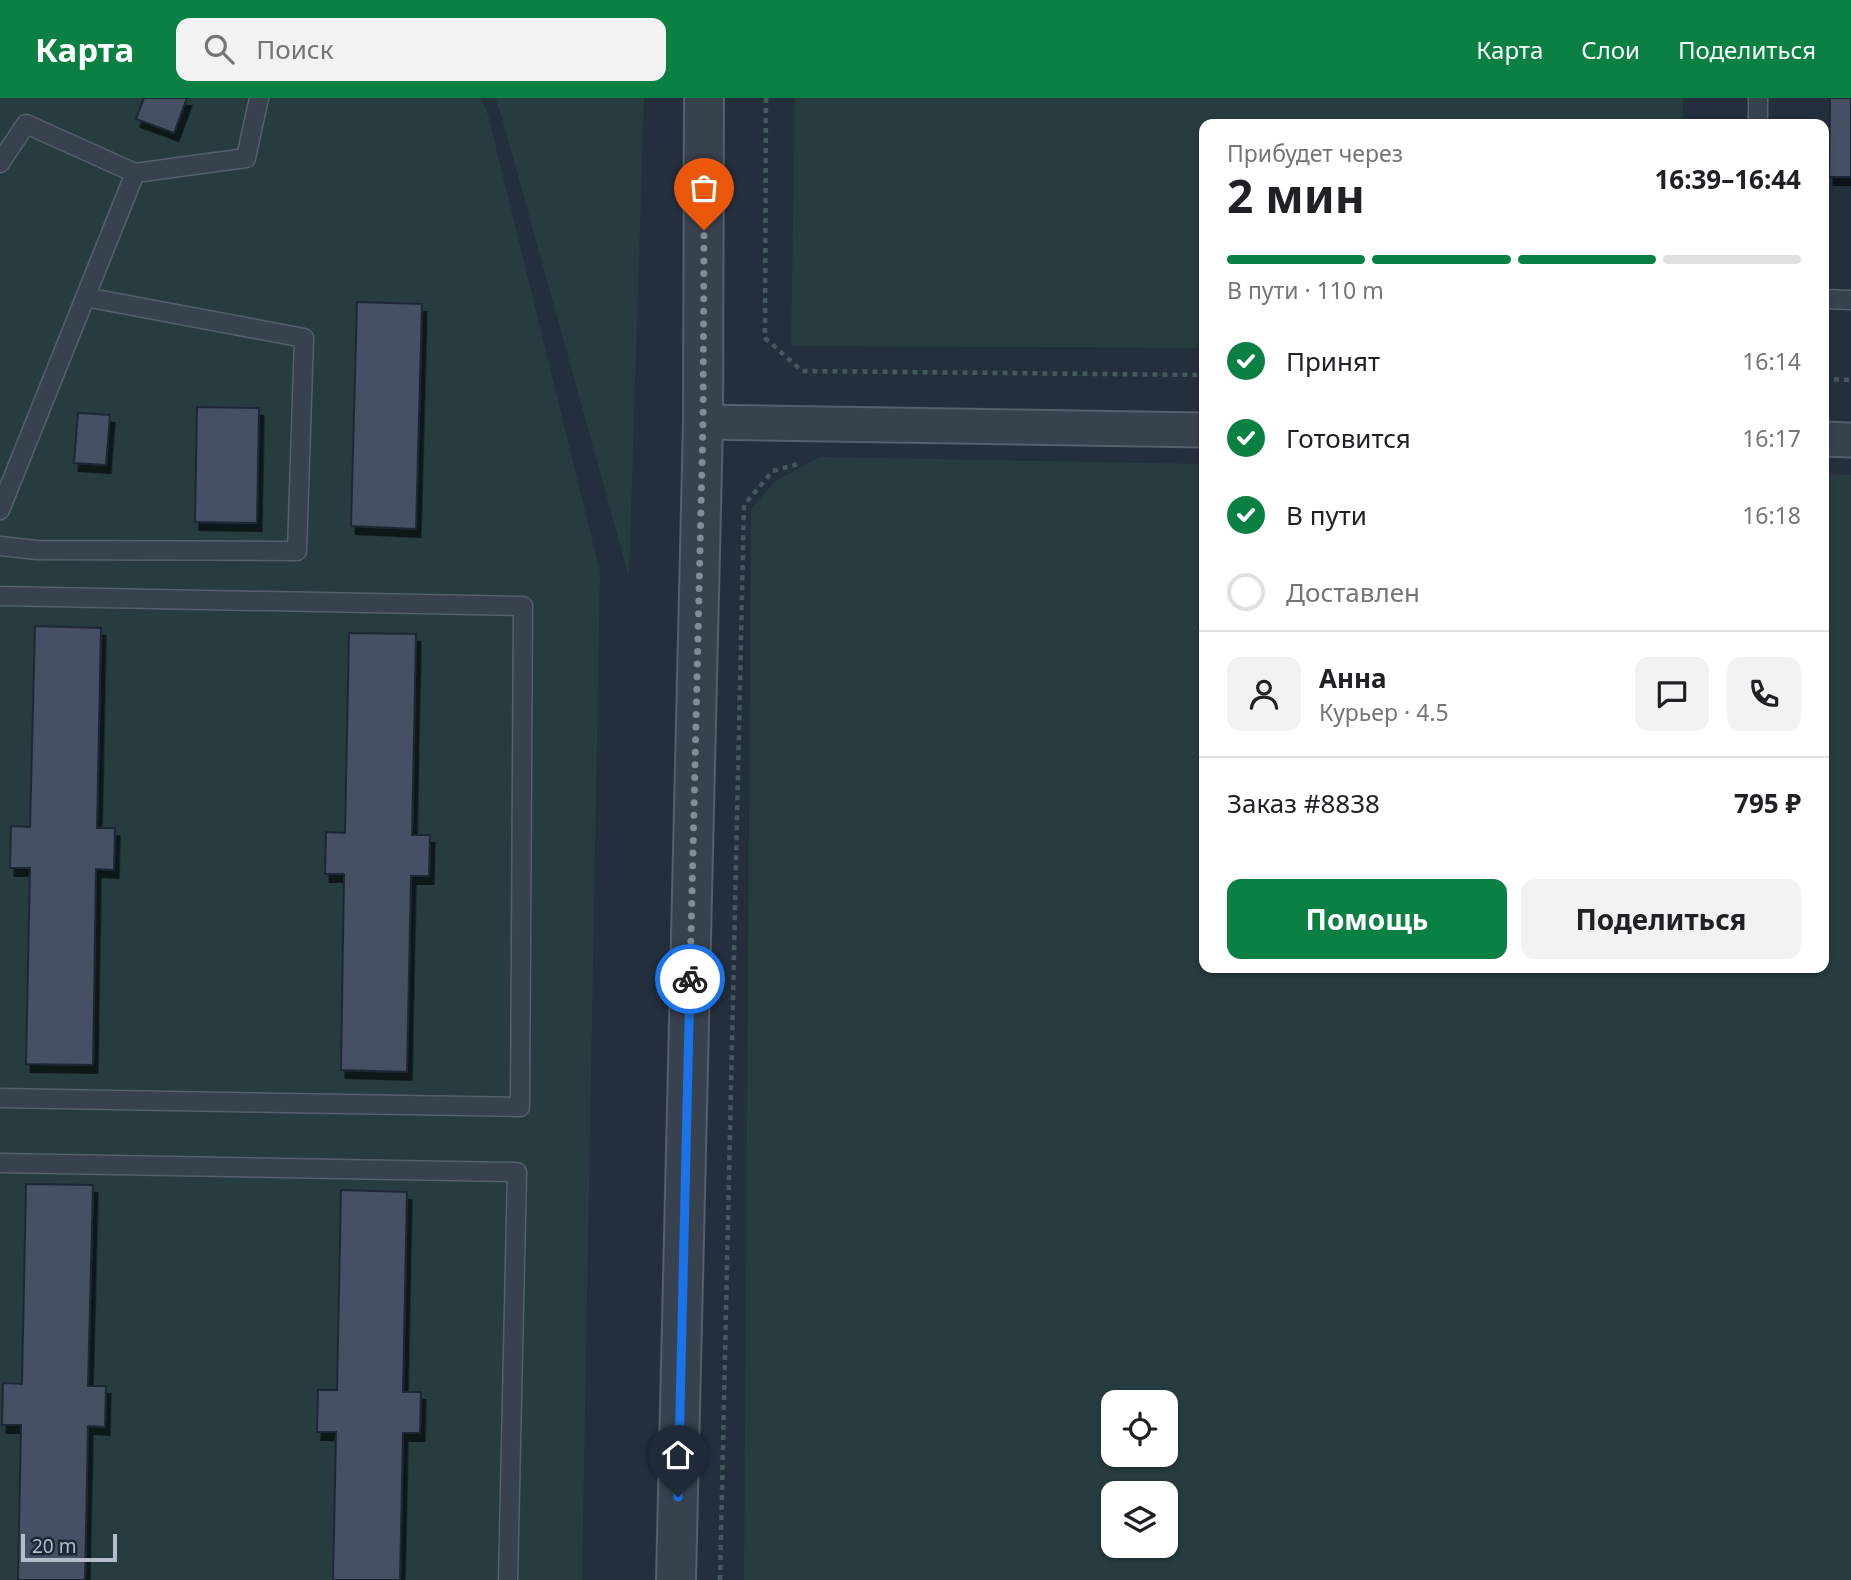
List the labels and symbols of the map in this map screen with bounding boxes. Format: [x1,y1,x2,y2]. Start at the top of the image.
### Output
pin [674,158,734,230]
courier [655,944,725,1014]
pin [648,1425,708,1497]
scale bar [21,1531,117,1563]

